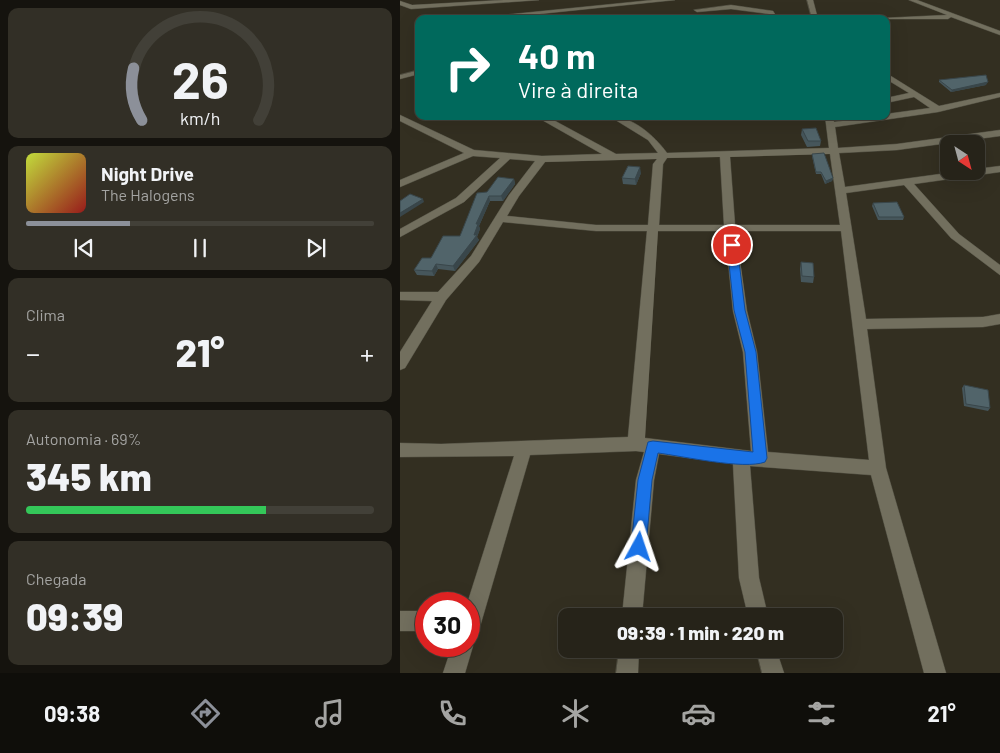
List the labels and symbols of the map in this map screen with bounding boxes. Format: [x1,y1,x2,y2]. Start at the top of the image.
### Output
north arrow [940,135,985,180]
pin [711,224,753,266]
position arrow [612,520,664,572]
speed limit sign: 30 [415,592,480,657]

